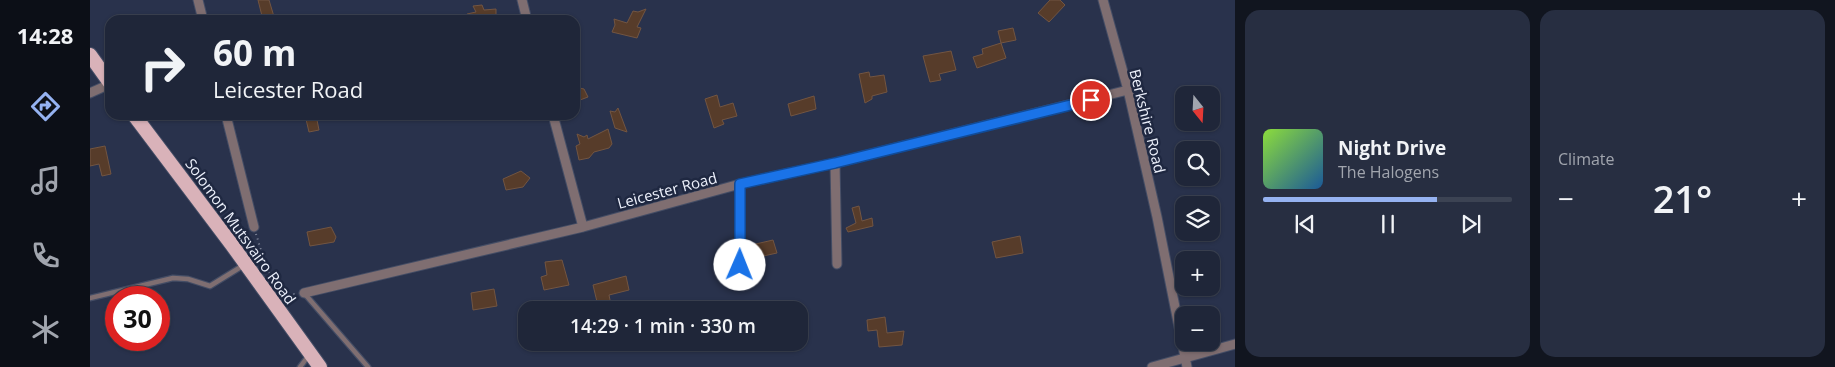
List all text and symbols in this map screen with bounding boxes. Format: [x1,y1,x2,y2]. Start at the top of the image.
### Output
text: 14:28 [17,20,73,50]
text: 60 m [213,29,296,76]
icon: right [130,35,195,100]
street label: Berkshire Road [1125,67,1171,175]
text: Leicester Road [213,74,363,104]
pin [1070,79,1112,121]
icon: arrive [1077,86,1105,114]
north arrow [1175,86,1220,131]
map controls [1175,86,1220,351]
icon: directions [28,89,63,124]
text: Night Drive [1338,135,1446,161]
button: search [1175,141,1220,186]
text: Climate [1558,148,1615,170]
street label: Solomon Mutsvairo Road [181,154,301,308]
text: The Halogens [1338,161,1439,183]
icon: music [28,163,63,198]
street label: Leicester Road [615,167,719,213]
text: 21° [1653,172,1712,224]
text: − [1558,179,1574,217]
text: + [1791,179,1807,217]
button: layers [1175,196,1220,241]
icon: previous [1291,210,1319,238]
icon: pause [1374,210,1402,238]
icon: next [1457,210,1485,238]
icon: phone [28,238,63,273]
position arrow [713,238,765,290]
button: + [1175,251,1220,296]
speed limit sign: 30 [105,286,170,351]
button: − [1175,306,1220,351]
icon: climate [28,312,63,347]
text: 14:29 · 1 min · 330 m [570,313,756,339]

